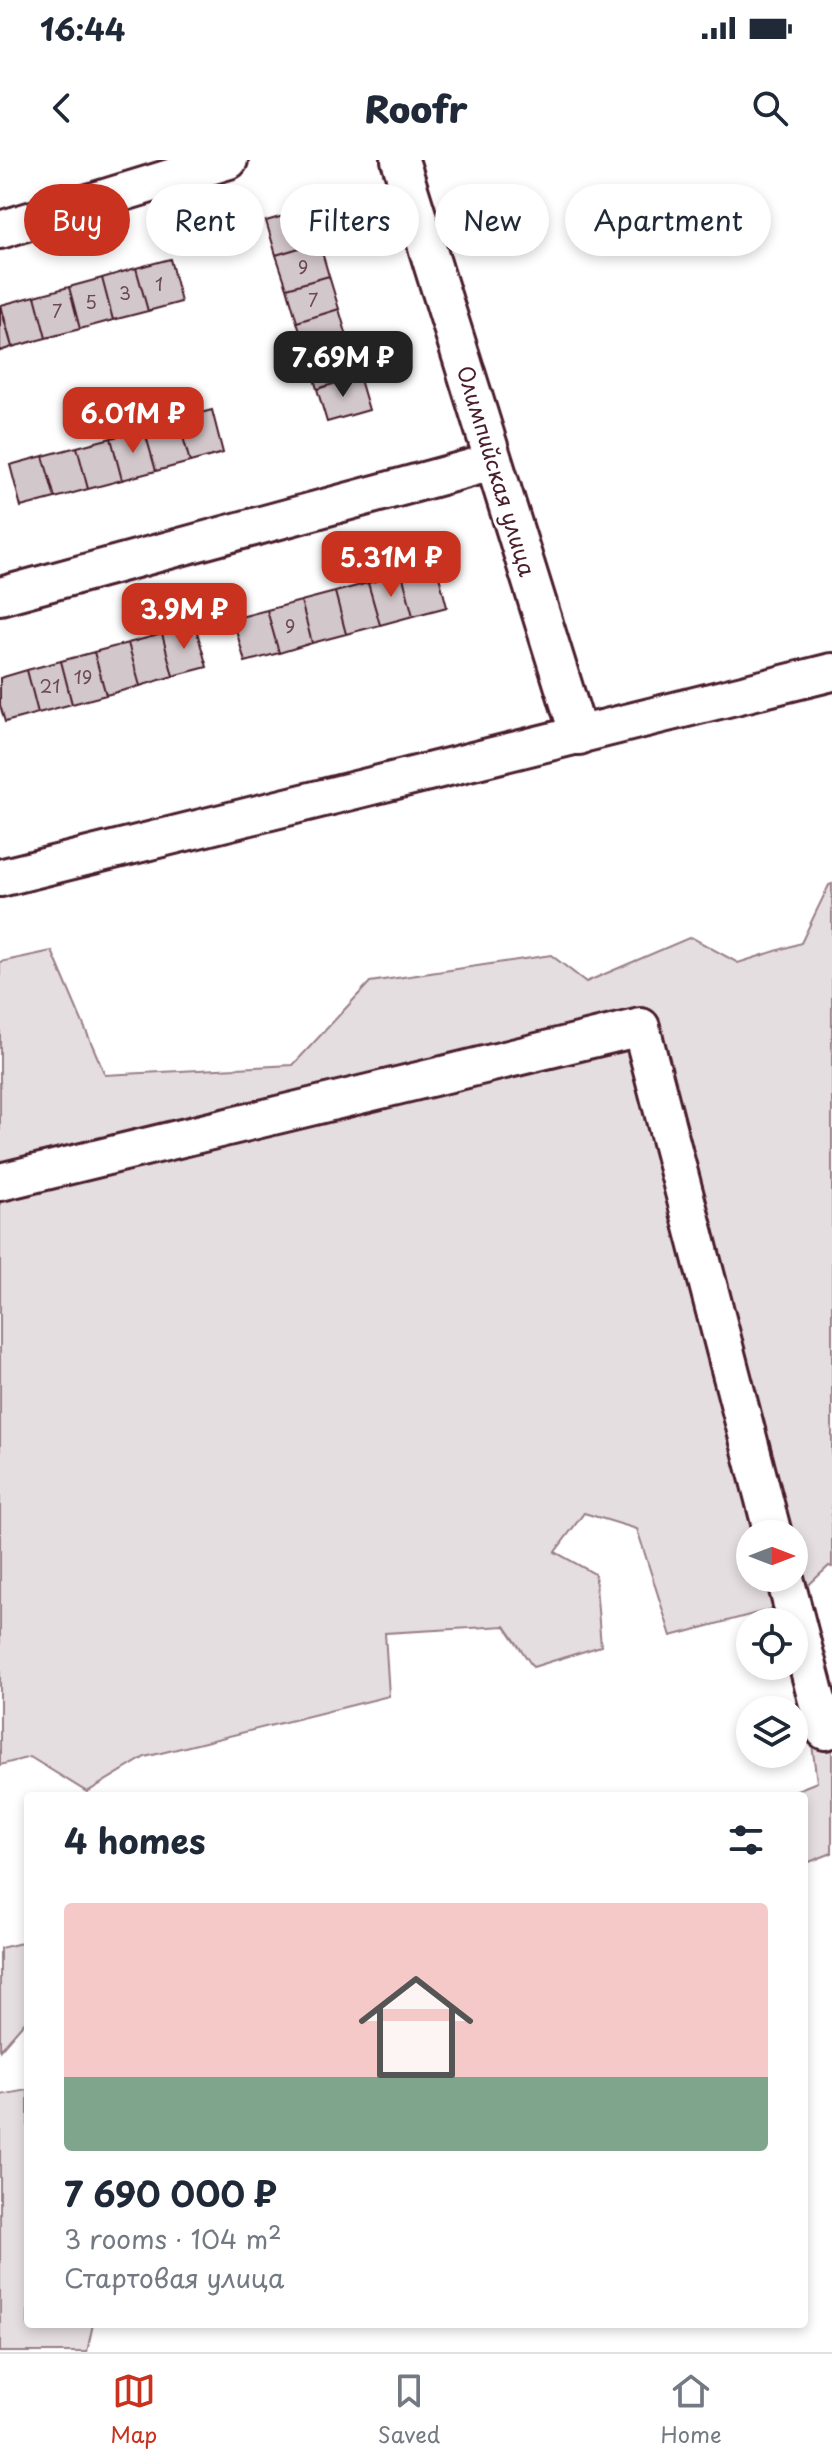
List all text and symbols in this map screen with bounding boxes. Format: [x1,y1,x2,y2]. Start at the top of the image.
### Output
text: 16:44 [40,6,125,51]
text: Roofr [364,81,468,135]
icon: back [40,86,84,130]
icon: search [748,86,792,130]
chip: Buy [24,184,130,256]
chip: Rent [146,184,264,256]
chip: Filters [280,184,419,256]
chip: New [435,184,549,256]
chip: Apartment [565,184,771,256]
house number: 9 [298,253,308,280]
house number: 1 [155,270,163,297]
house number: 3 [119,279,131,306]
house number: 7 [308,286,318,313]
house number: 5 [85,288,97,315]
house number: 7 [52,297,62,324]
pin: 7.69M ₽ [269,331,417,399]
text: 7.69M ₽ [292,337,394,376]
street label: Олимпийская улица [450,361,545,580]
pin: 6.01M ₽ [59,387,207,455]
text: 6.01M ₽ [81,393,185,432]
pin: 5.31M ₽ [317,531,465,599]
text: 5.31M ₽ [340,537,442,576]
pin: 3.9M ₽ [119,583,249,651]
text: 3.9M ₽ [140,589,228,628]
house number: 9 [285,612,295,639]
house number: 19 [74,663,92,690]
house number: 21 [40,672,60,699]
north arrow [736,1520,808,1592]
map controls [736,1520,808,1768]
button: locate [736,1608,808,1680]
button: layers [736,1696,808,1768]
text: 4 homes [64,1814,206,1866]
icon: filters [724,1818,768,1862]
icon: home [344,1955,488,2099]
text: 7 690 000 ₽ [64,2167,277,2219]
text: 3 rooms · 104 m² [64,2219,282,2258]
text: Стартовая улица [64,2258,284,2297]
tab: Map [110,2369,157,2450]
tab: Saved [378,2369,440,2450]
tab: Home [661,2369,722,2450]

